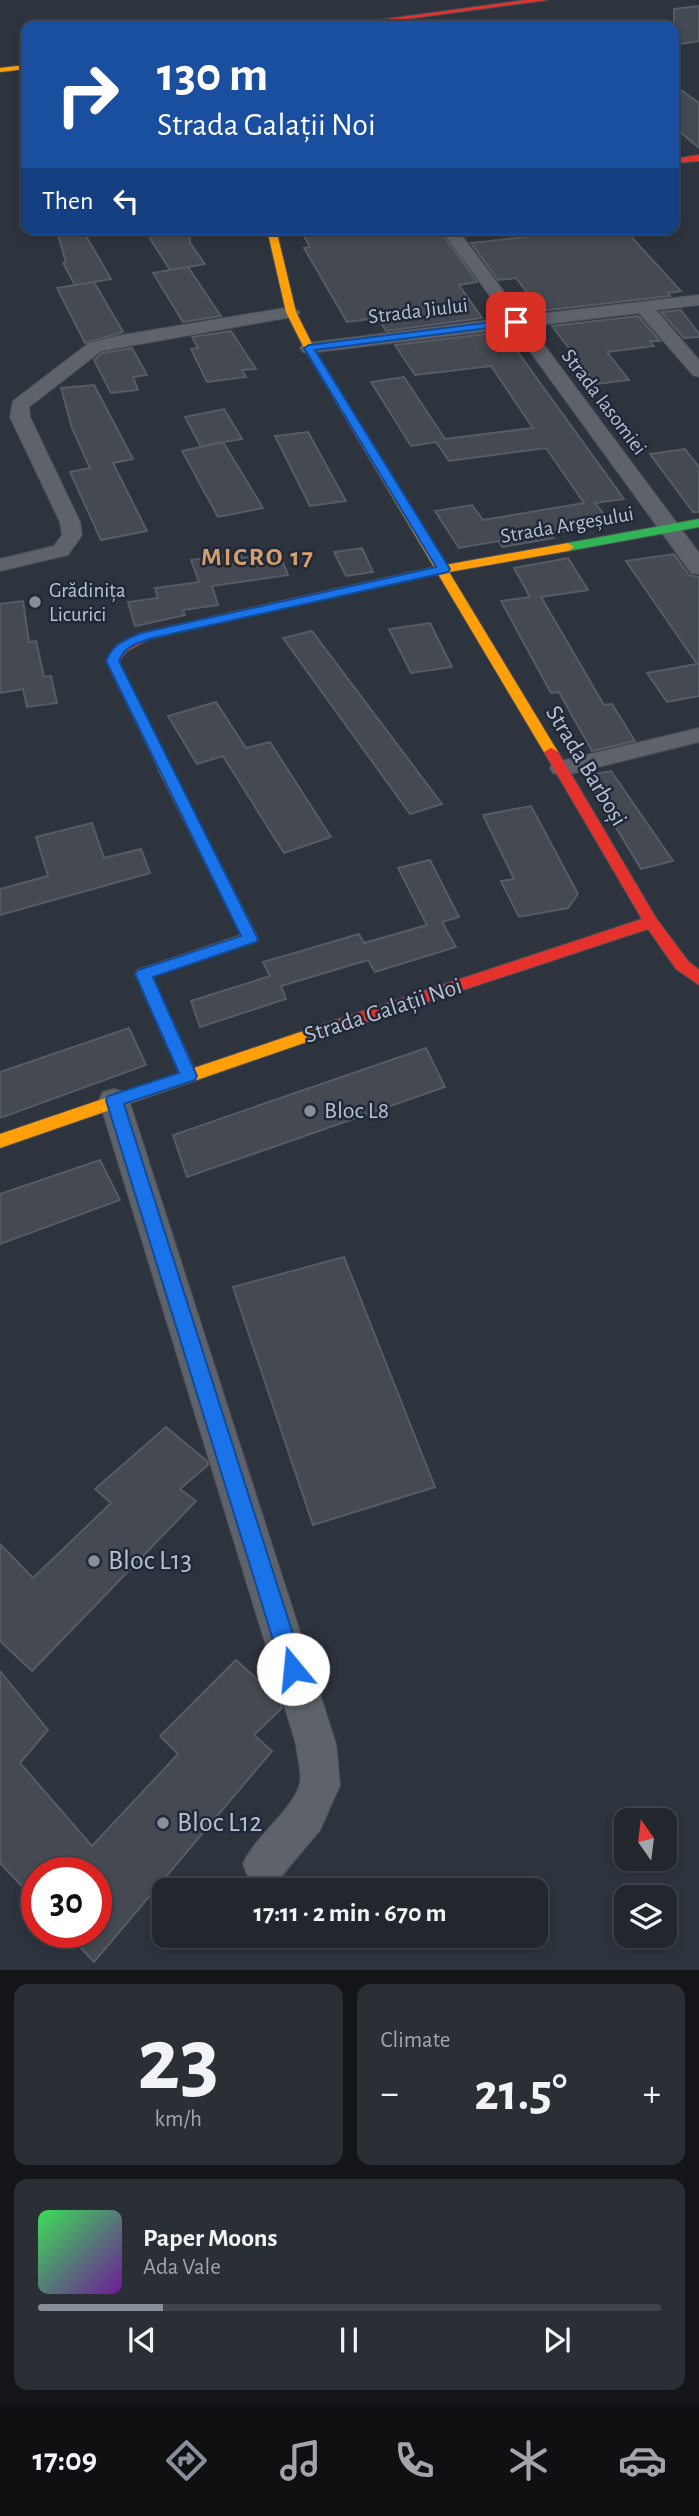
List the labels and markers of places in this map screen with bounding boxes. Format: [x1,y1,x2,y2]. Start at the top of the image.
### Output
pin [486,292,546,352]
place label: Grădinița Licurici [49,580,126,625]
marker: Grădinița Licurici [27,594,43,610]
place label: Bloc L8 [324,1099,389,1123]
marker: Bloc L8 [302,1103,318,1119]
place label: Bloc L13 [108,1547,192,1575]
marker: Bloc L13 [86,1553,102,1569]
place label: Bloc L12 [177,1809,262,1837]
marker: Bloc L12 [155,1815,171,1831]

